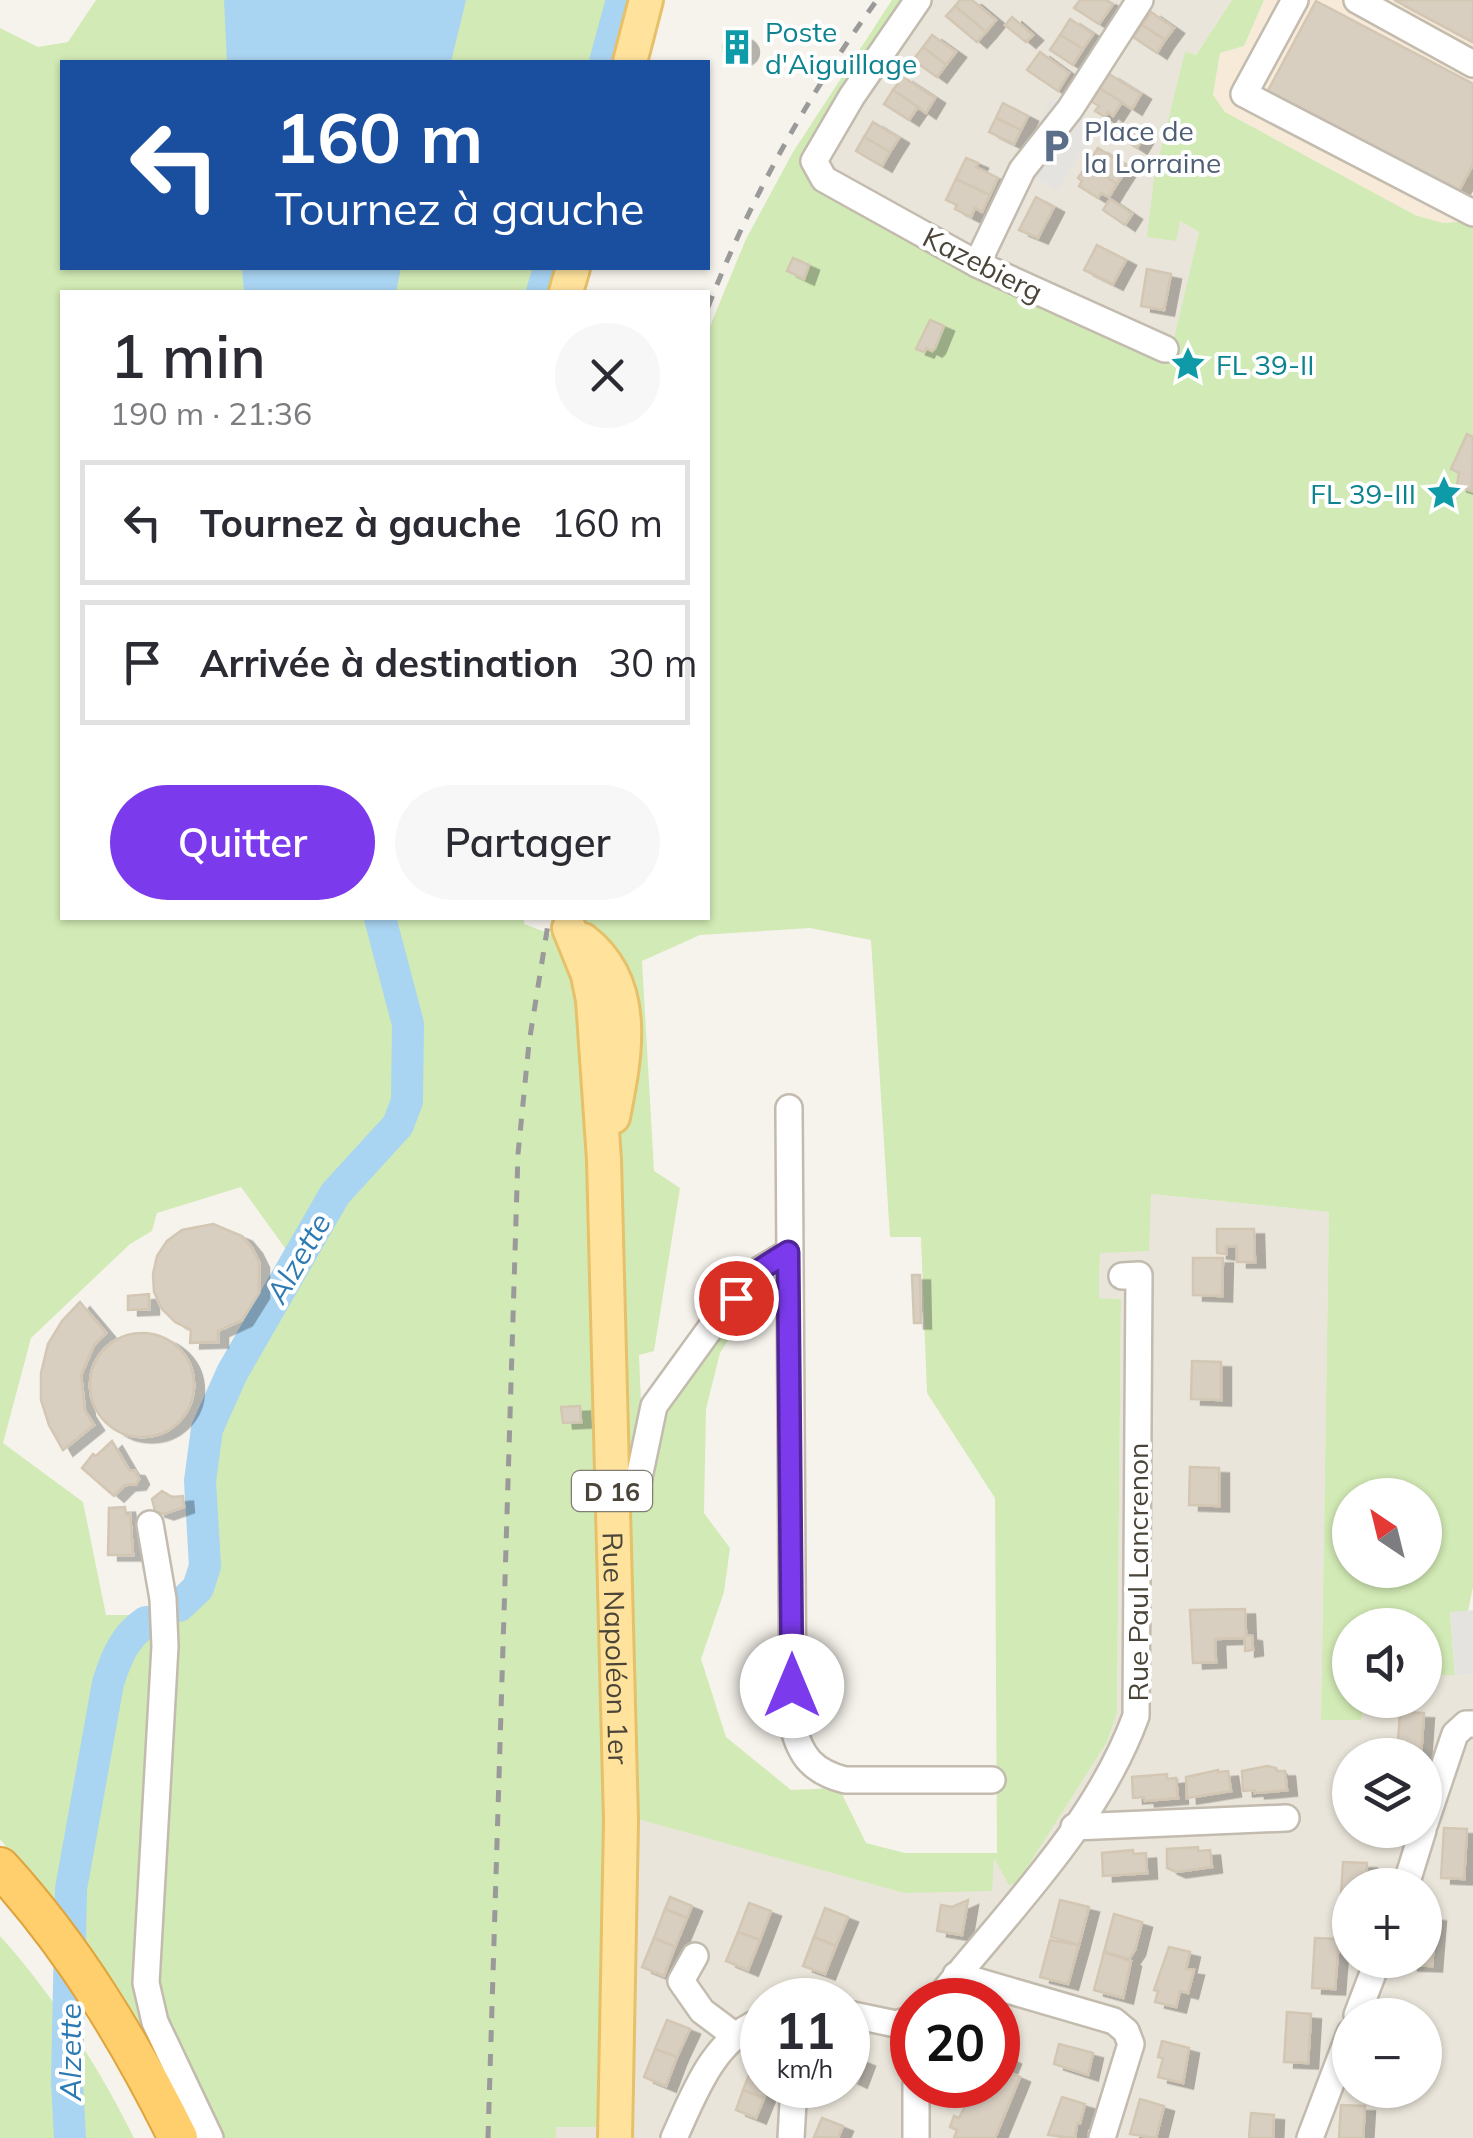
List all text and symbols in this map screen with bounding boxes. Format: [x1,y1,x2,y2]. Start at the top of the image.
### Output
place label: Poste d'Aiguillage [765,14,917,81]
building icon: Poste d'Aiguillage [718,28,756,66]
text: 160 m [275,93,483,181]
icon: left [110,100,240,230]
place label: Place de la Lorraine [1084,113,1221,180]
parking icon: Place de la Lorraine [1037,127,1075,165]
text: Tournez à gauche [275,180,645,236]
street label: Kazebierg [917,219,1049,309]
text: 1 min [110,318,266,393]
button: close [555,323,660,428]
place icon: FL 39-II [1169,345,1207,383]
place label: FL 39-II [1216,347,1314,382]
text: 190 m · 21:36 [110,393,312,433]
place icon: FL 39-III [1425,474,1463,512]
place label: FL 39-III [1310,476,1416,511]
icon: left [115,495,170,550]
text: Tournez à gauche [200,499,521,547]
text: 160 m [551,499,663,547]
icon: arrive [115,635,170,690]
text: Arrivée à destination [200,639,578,687]
text: 30 m [608,639,697,687]
button: Quitter [110,785,375,900]
button: Partager [395,785,660,900]
water label: Alzette [257,1206,339,1311]
pin [694,1256,779,1341]
icon: arrive [709,1271,764,1326]
street label: Rue Paul Lancrenon [1120,1443,1155,1701]
road number: D 16 [572,1471,652,1511]
north arrow [1332,1478,1442,1588]
map controls [1332,1478,1442,2108]
street label: Rue Napoléon 1er [596,1532,637,1766]
button: sound [1332,1608,1442,1718]
position arrow [740,1634,844,1738]
button: layers [1332,1738,1442,1848]
button: + [1332,1868,1442,1978]
speed limit sign: 20 [890,1978,1020,2108]
button: − [1332,1998,1442,2108]
text: 11 [775,1999,835,2062]
water label: Alzette [51,2003,89,2102]
text: km/h [777,2053,833,2084]

